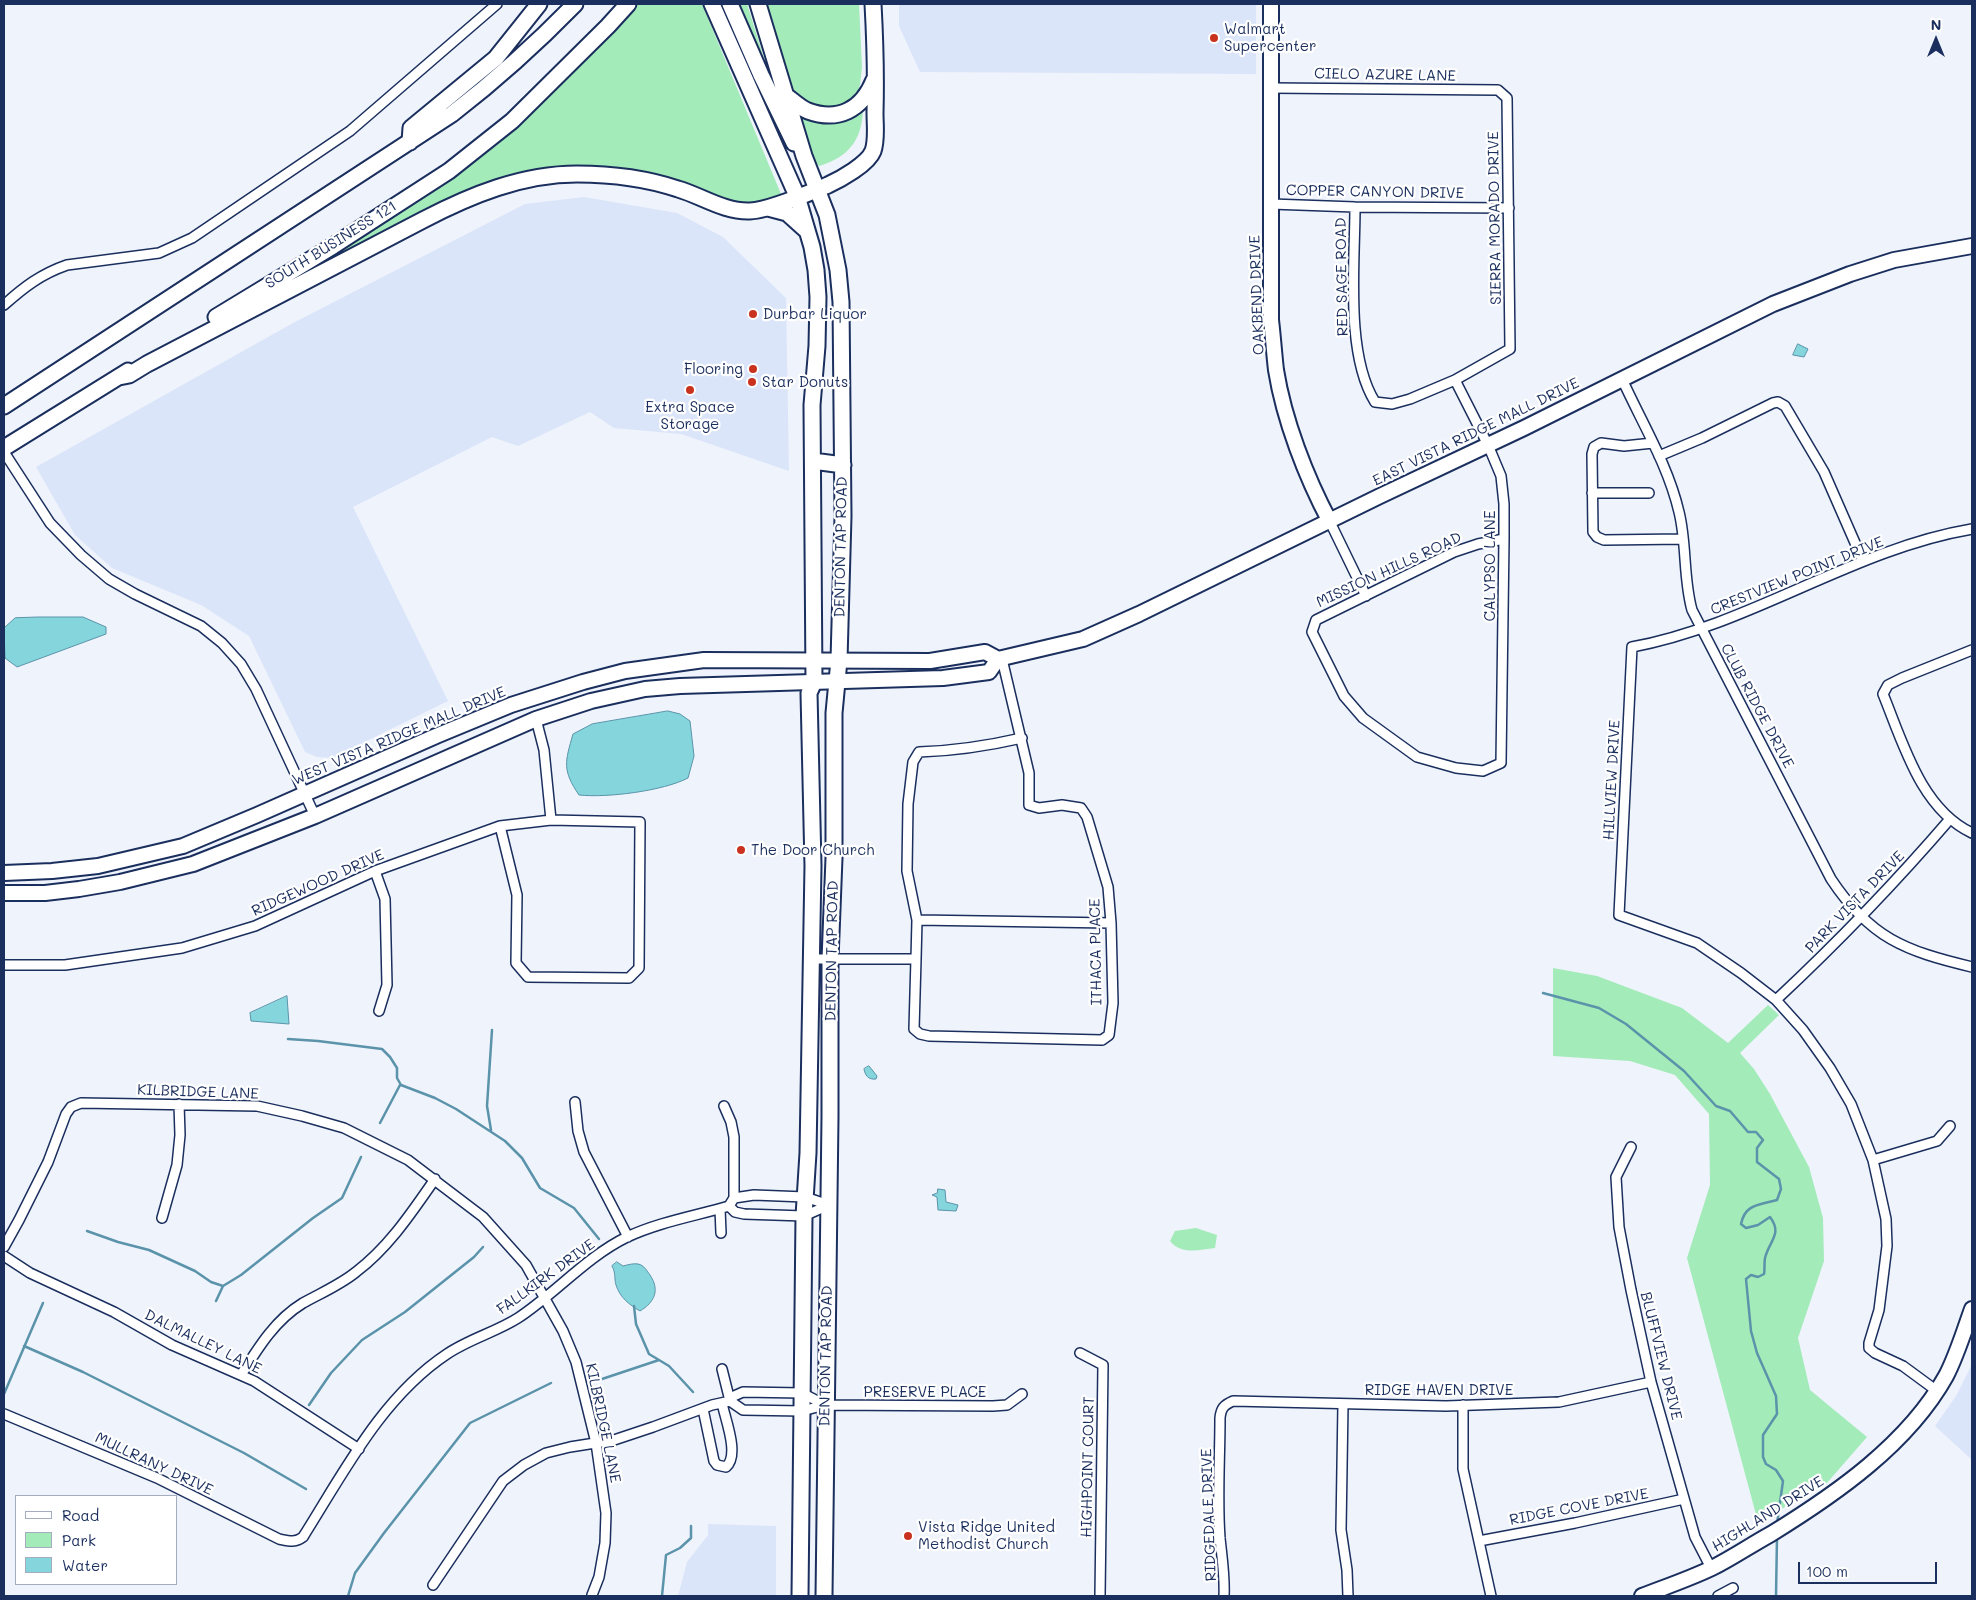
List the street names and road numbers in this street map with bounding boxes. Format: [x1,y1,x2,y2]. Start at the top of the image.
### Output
street label: CIELO AZURE LANE [1314,65,1456,85]
street label: SIERRA MORADO DRIVE [1484,131,1506,305]
street label: COPPER CANYON DRIVE [1286,181,1464,203]
street label: SOUTH BUSINESS 121 [262,197,400,293]
street label: RED SAGE ROAD [1332,217,1352,337]
street label: OAKBEND DRIVE [1246,235,1268,355]
street label: EAST VISTA RIDGE MALL DRIVE [1370,374,1582,490]
street label: DENTON TAP ROAD [831,476,851,618]
street label: CALYPSO LANE [1481,510,1499,622]
street label: MISSION HILLS ROAD [1314,528,1464,612]
street label: CRESTVIEW POINT DRIVE [1708,533,1886,619]
street label: CLUB RIDGE DRIVE [1717,641,1797,771]
street label: WEST VISTA RIDGE MALL DRIVE [290,683,508,789]
street label: HILLVIEW DRIVE [1600,719,1624,841]
street label: RIDGEWOOD DRIVE [249,846,387,920]
street label: PARK VISTA DRIVE [1802,847,1908,957]
street label: DENTON TAP ROAD [822,880,842,1022]
street label: ITHACA PLACE [1086,898,1106,1006]
street label: KILBRIDGE LANE [137,1081,259,1103]
street label: FALLKIRK DRIVE [493,1235,599,1319]
street label: DENTON TAP ROAD [816,1285,836,1427]
street label: BLUFFVIEW DRIVE [1636,1290,1686,1422]
street label: DALMALLEY LANE [142,1306,264,1378]
street label: KILBRIDGE LANE [582,1362,624,1484]
street label: RIDGE HAVEN DRIVE [1365,1381,1513,1399]
street label: PRESERVE PLACE [864,1383,986,1401]
street label: HIGHPOINT COURT [1078,1396,1098,1538]
street label: MULLRANY DRIVE [92,1429,216,1499]
street label: RIDGEDALE DRIVE [1198,1448,1220,1582]
street label: HIGHLAND DRIVE [1709,1472,1827,1556]
street label: RIDGE COVE DRIVE [1508,1485,1650,1529]

